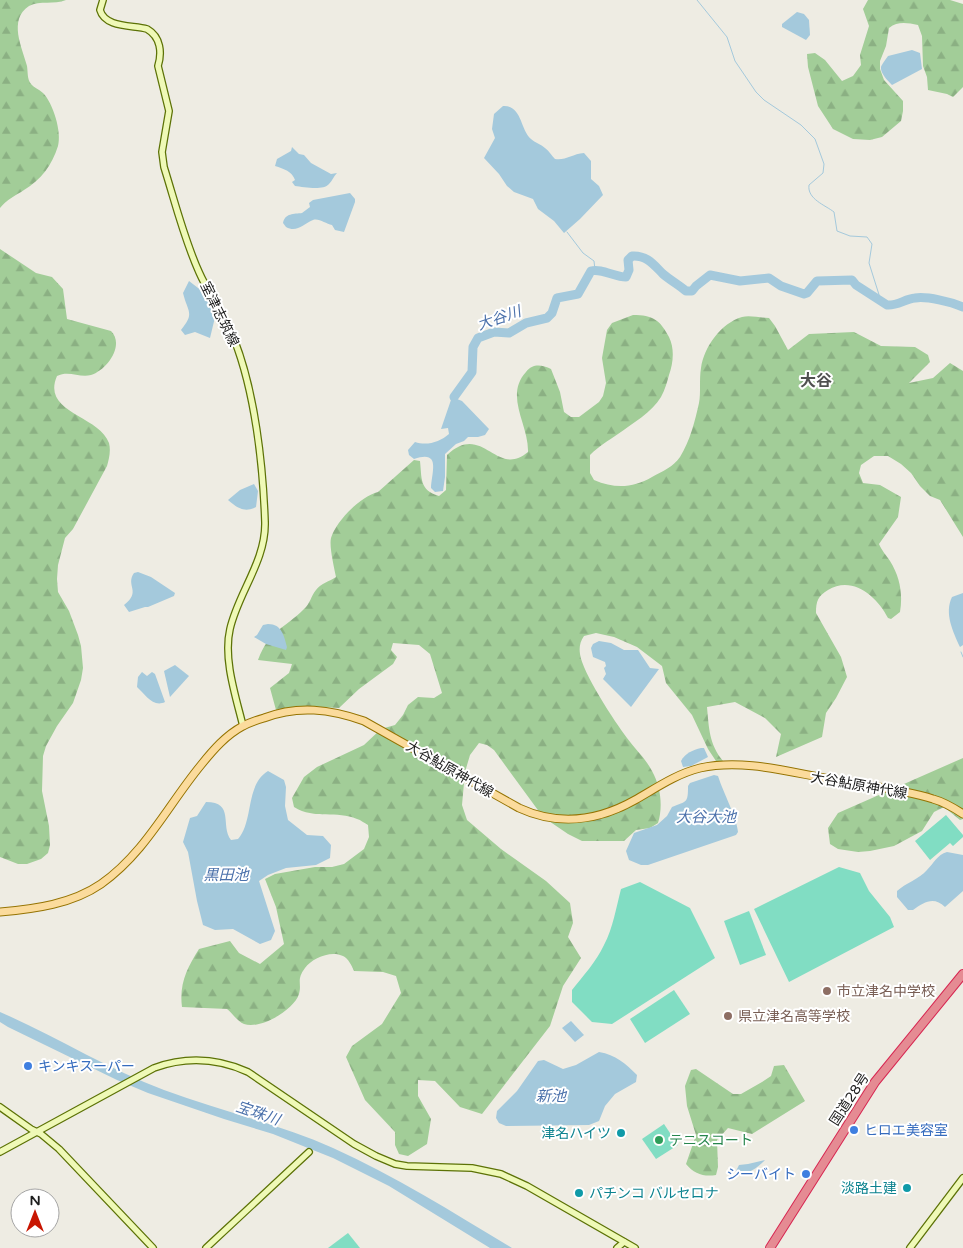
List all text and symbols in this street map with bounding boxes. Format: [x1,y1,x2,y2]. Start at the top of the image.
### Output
street label: 室津志筑線 [197,279,243,349]
water label: 大谷川 [475,302,525,334]
district label: 大谷 [800,371,832,391]
street label: 大谷鮎原神代線 [403,738,496,801]
street label: 大谷鮎原神代線 [809,769,909,802]
water label: 大谷大池 [676,808,738,826]
water label: 黒田池 [203,866,250,884]
place label: 市立津名中学校 [837,983,935,1000]
marker: 市立津名中学校 [821,985,833,997]
place label: 県立津名高等学校 [738,1008,850,1025]
marker: 県立津名高等学校 [722,1010,734,1022]
place label: キンキスーパー [38,1058,135,1075]
marker: キンキスーパー [22,1060,34,1072]
street label: 国道28号 [826,1070,873,1129]
water label: 新池 [536,1087,568,1105]
water label: 宝珠川 [234,1097,284,1129]
place label: ヒロエ美容室 [864,1122,948,1139]
marker: ヒロエ美容室 [848,1124,860,1136]
place label: 津名ハイツ [541,1125,611,1142]
marker: 津名ハイツ [615,1127,627,1139]
place label: テニスコート [669,1132,753,1149]
marker: テニスコート [653,1134,665,1146]
place label: シーバイト [726,1166,796,1183]
marker: シーバイト [800,1168,812,1180]
place label: 淡路土建 [841,1180,897,1197]
marker: 淡路土建 [901,1182,913,1194]
place label: パチンコ バルセロナ [589,1185,719,1202]
marker: パチンコ バルセロナ [573,1187,585,1199]
north arrow [10,1188,60,1238]
text: N [29,1192,41,1209]

